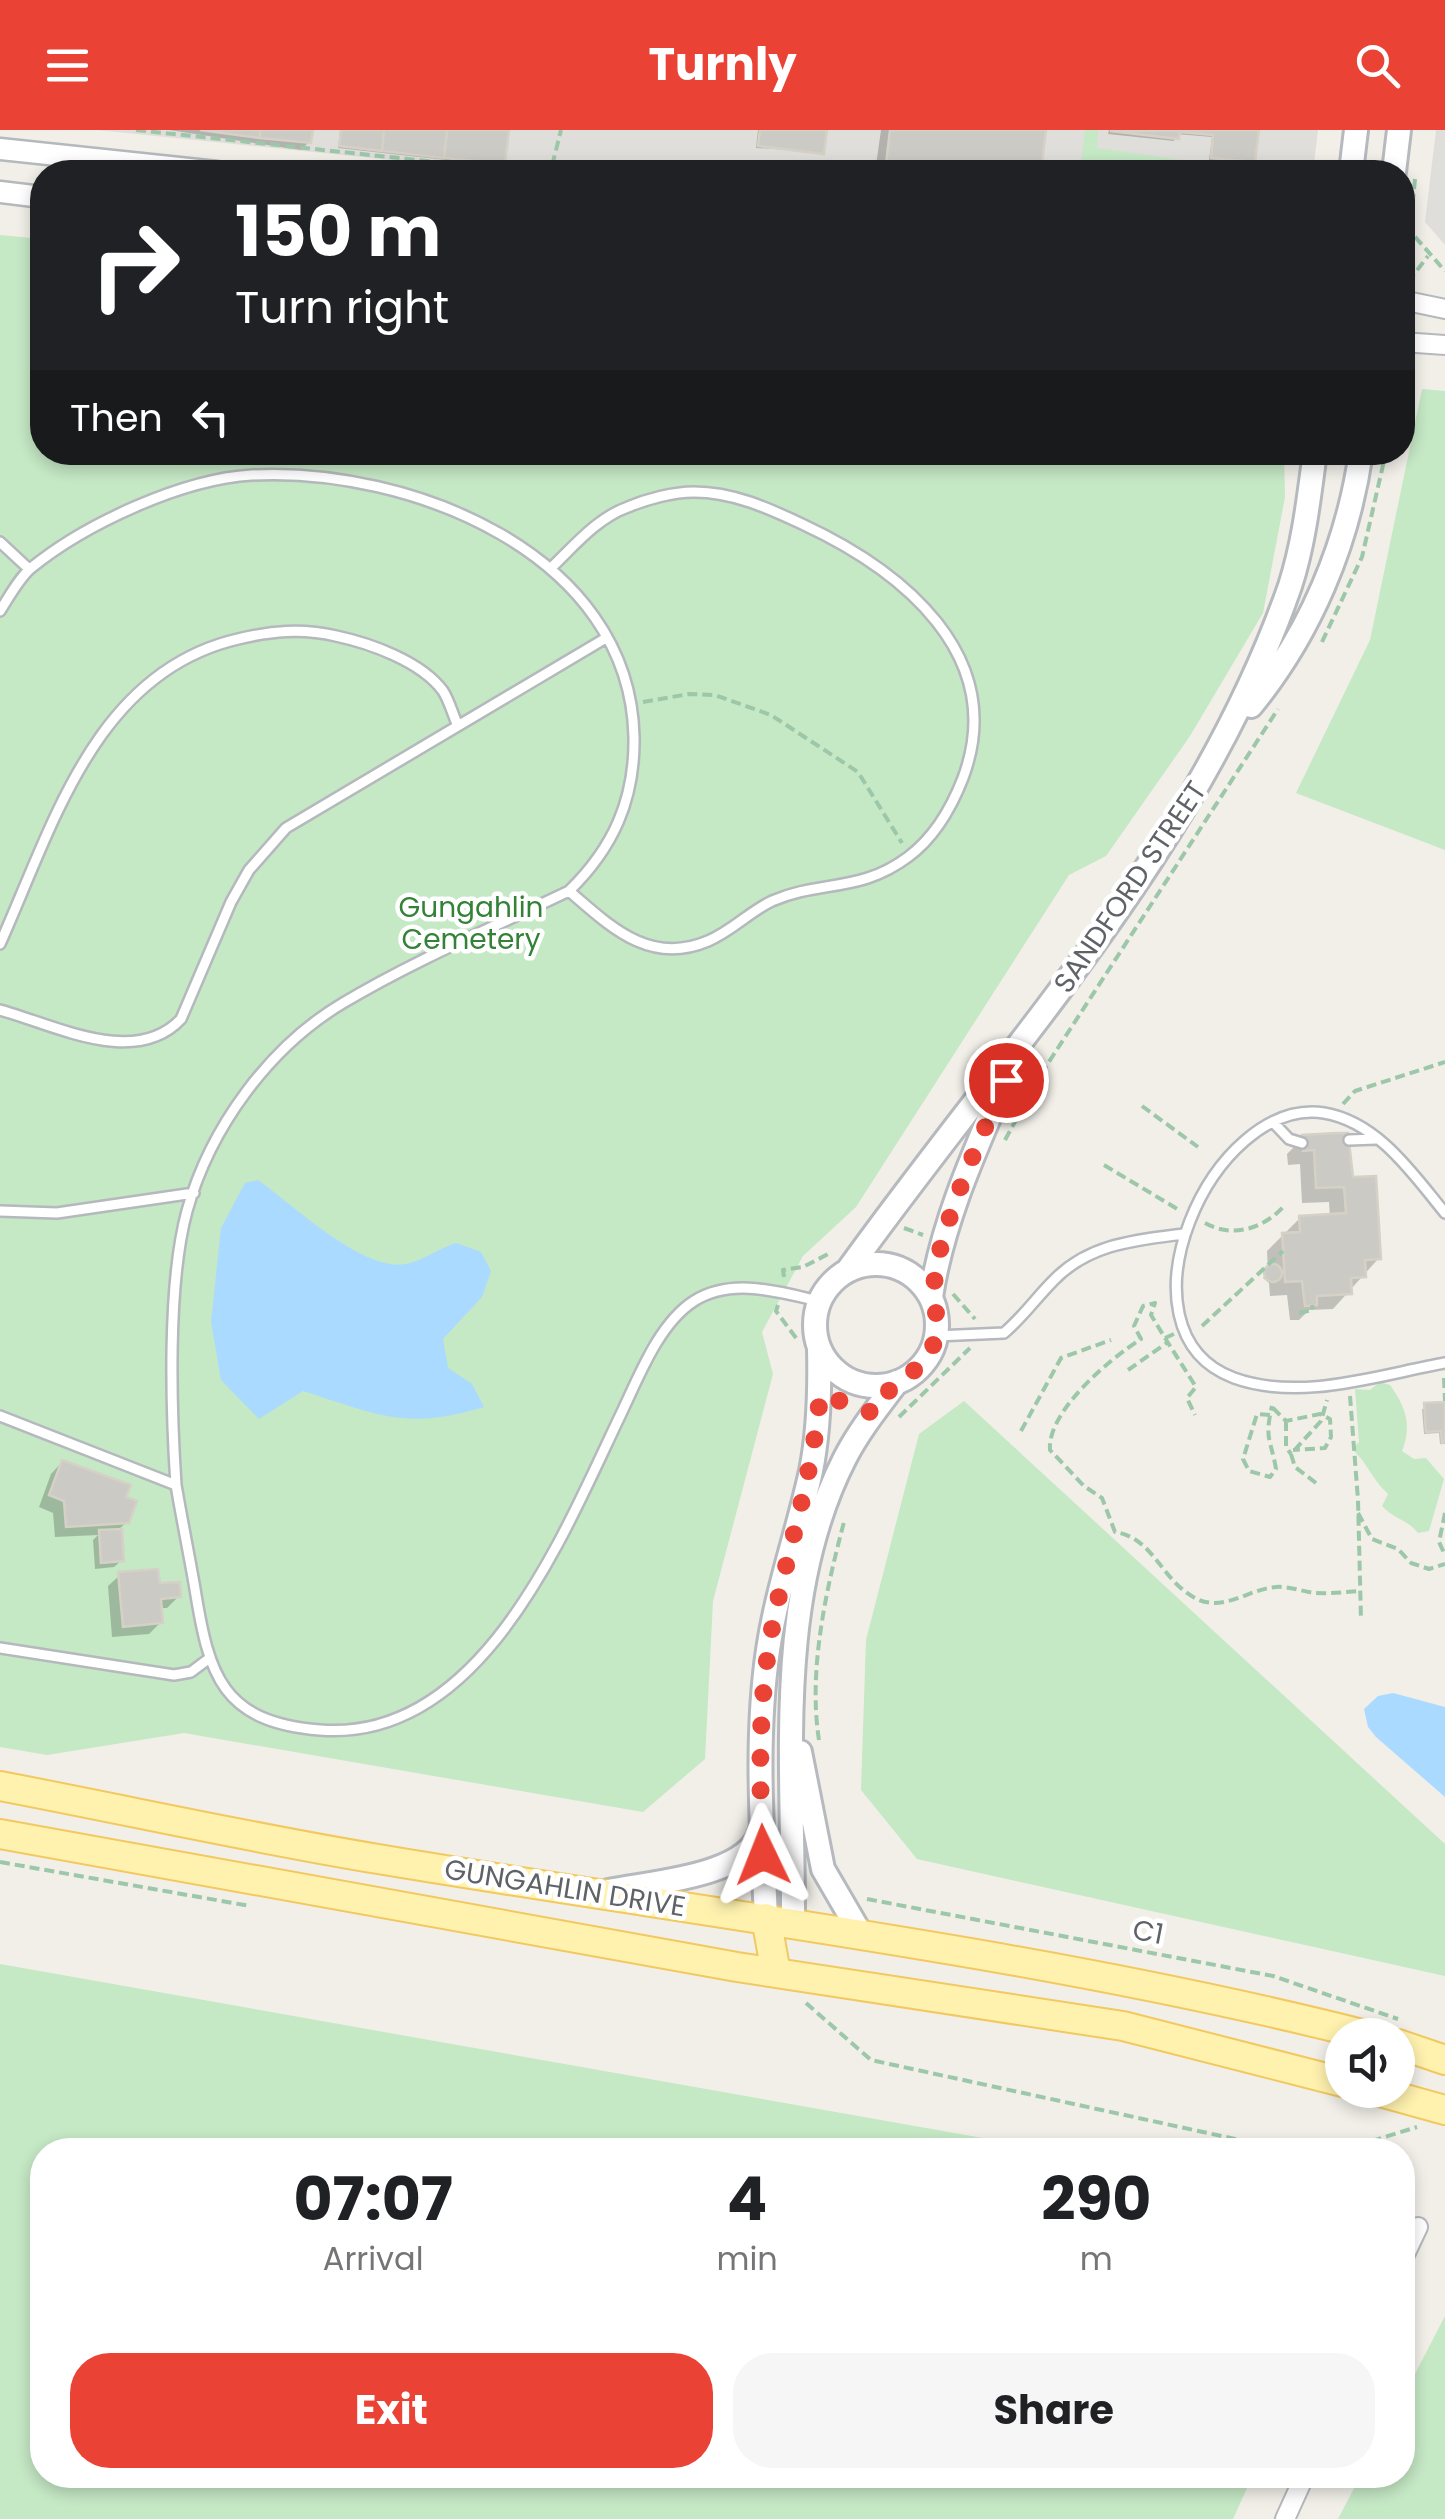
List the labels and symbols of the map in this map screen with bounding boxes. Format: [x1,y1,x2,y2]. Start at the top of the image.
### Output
street label: SANDFORD STREET [1045,773,1215,1001]
park label: Gungahlin Cemetery [398,888,544,959]
pin [964,1038,1049,1123]
position arrow [711,1803,815,1907]
street label: GUNGAHLIN DRIVE [442,1850,688,1926]
street label: C1 [1129,1910,1167,1954]

